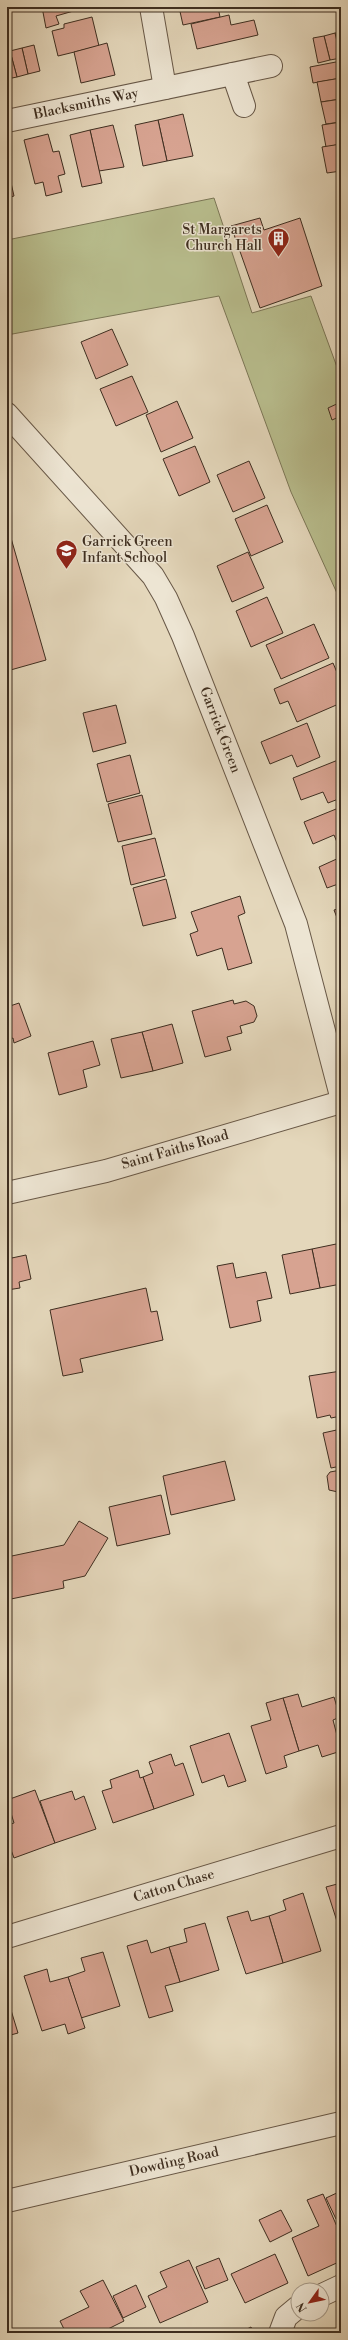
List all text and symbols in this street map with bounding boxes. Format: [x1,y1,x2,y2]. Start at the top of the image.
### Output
street label: Blacksmiths Way [31,84,140,124]
place label: St Margarets Church Hall [182,221,262,255]
building icon: St Margarets Church Hall [265,225,291,258]
place label: Garrick Green Infant School [82,533,173,567]
school or university icon: Garrick Green Infant School [54,537,80,570]
street label: Garrick Green [195,684,245,776]
street label: Saint Faiths Road [119,1126,231,1174]
street label: Catton Chase [131,1865,217,1907]
street label: Dowding Road [127,2143,221,2181]
north arrow [290,2282,330,2322]
text: N [294,2299,311,2314]

